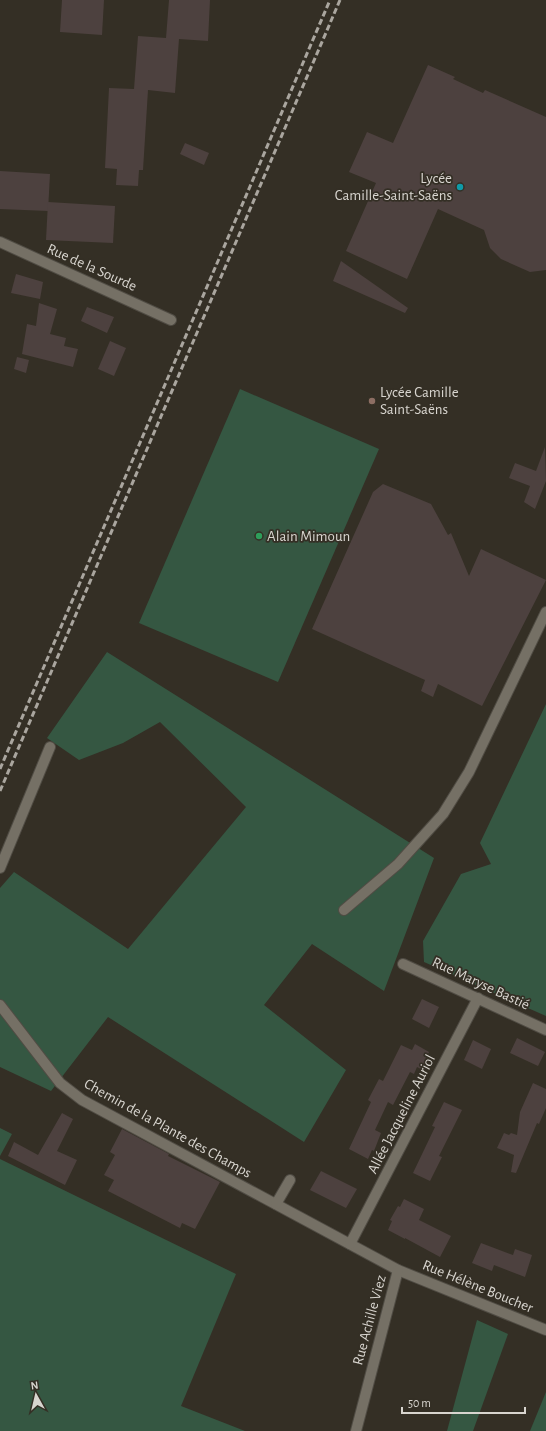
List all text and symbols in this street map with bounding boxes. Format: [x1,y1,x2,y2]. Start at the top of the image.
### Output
place label: Lycée Camille-Saint-Saëns [335,171,452,203]
marker: Lycée Camille-Saint-Saëns [455,182,465,192]
street label: Rue de la Sourde [45,241,139,294]
place label: Lycée Camille Saint-Saëns [380,385,459,417]
marker: Lycée Camille Saint-Saëns [367,396,377,406]
place label: Alain Mimoun [267,529,350,544]
marker: Alain Mimoun [254,531,264,541]
street label: Rue Maryse Bastié [430,954,532,1013]
street label: Allée Jacqueline Auriol [365,1052,438,1176]
street label: Chemin de la Plante des Champs [82,1076,254,1181]
street label: Rue Hélène Boucher [420,1257,535,1316]
street label: Rue Achille Viez [350,1273,389,1367]
north arrow [16,1375,56,1415]
text: N [30,1380,39,1392]
scale bar [402,1389,525,1415]
text: 50 m [408,1397,431,1409]

